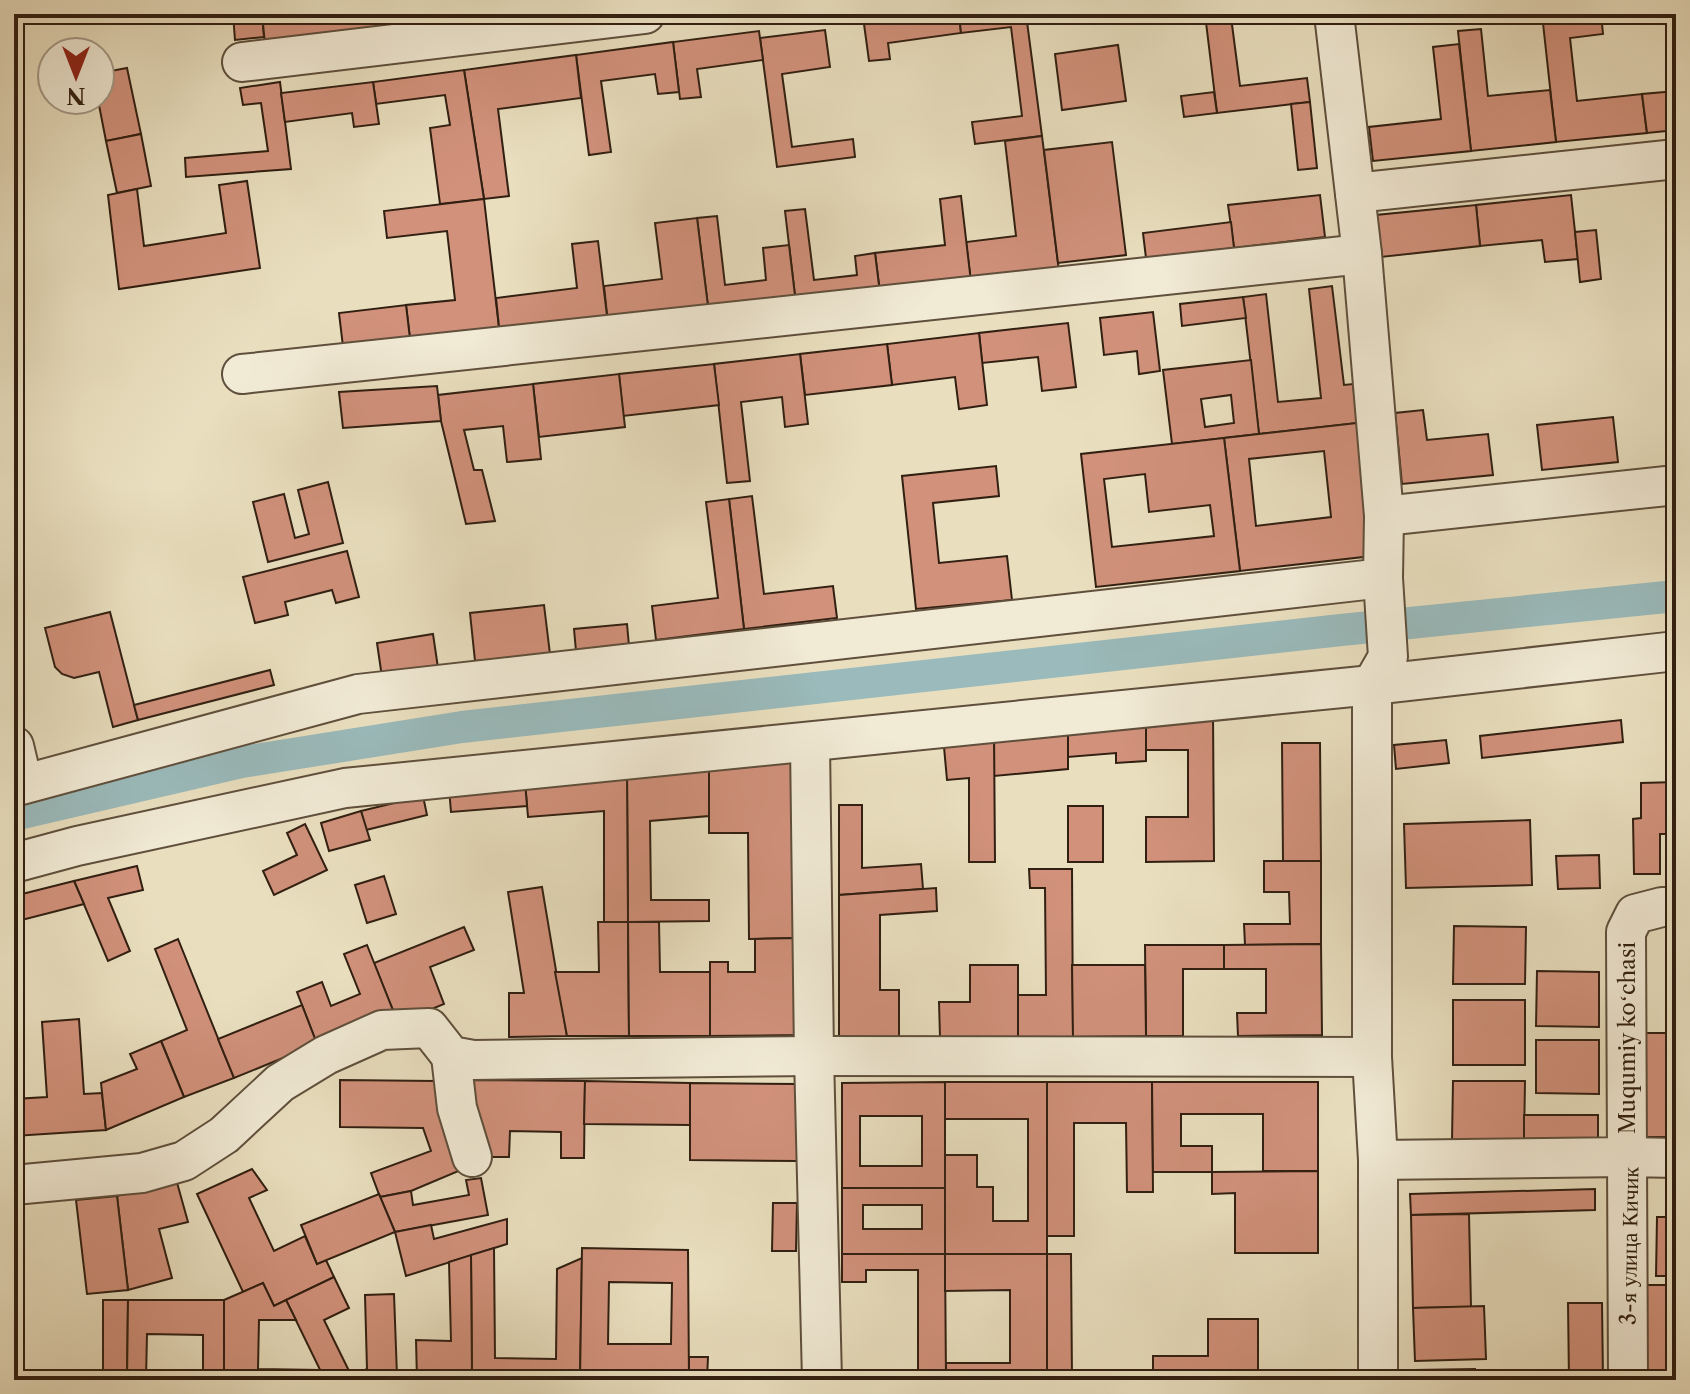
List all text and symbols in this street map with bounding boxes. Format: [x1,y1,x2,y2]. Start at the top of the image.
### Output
north arrow [36,36,116,116]
text: N [66,82,86,109]
street label: Muqumiy koʻchasi [1614,941,1641,1134]
street label: 3-я улица Кичик [1615,1166,1644,1325]

